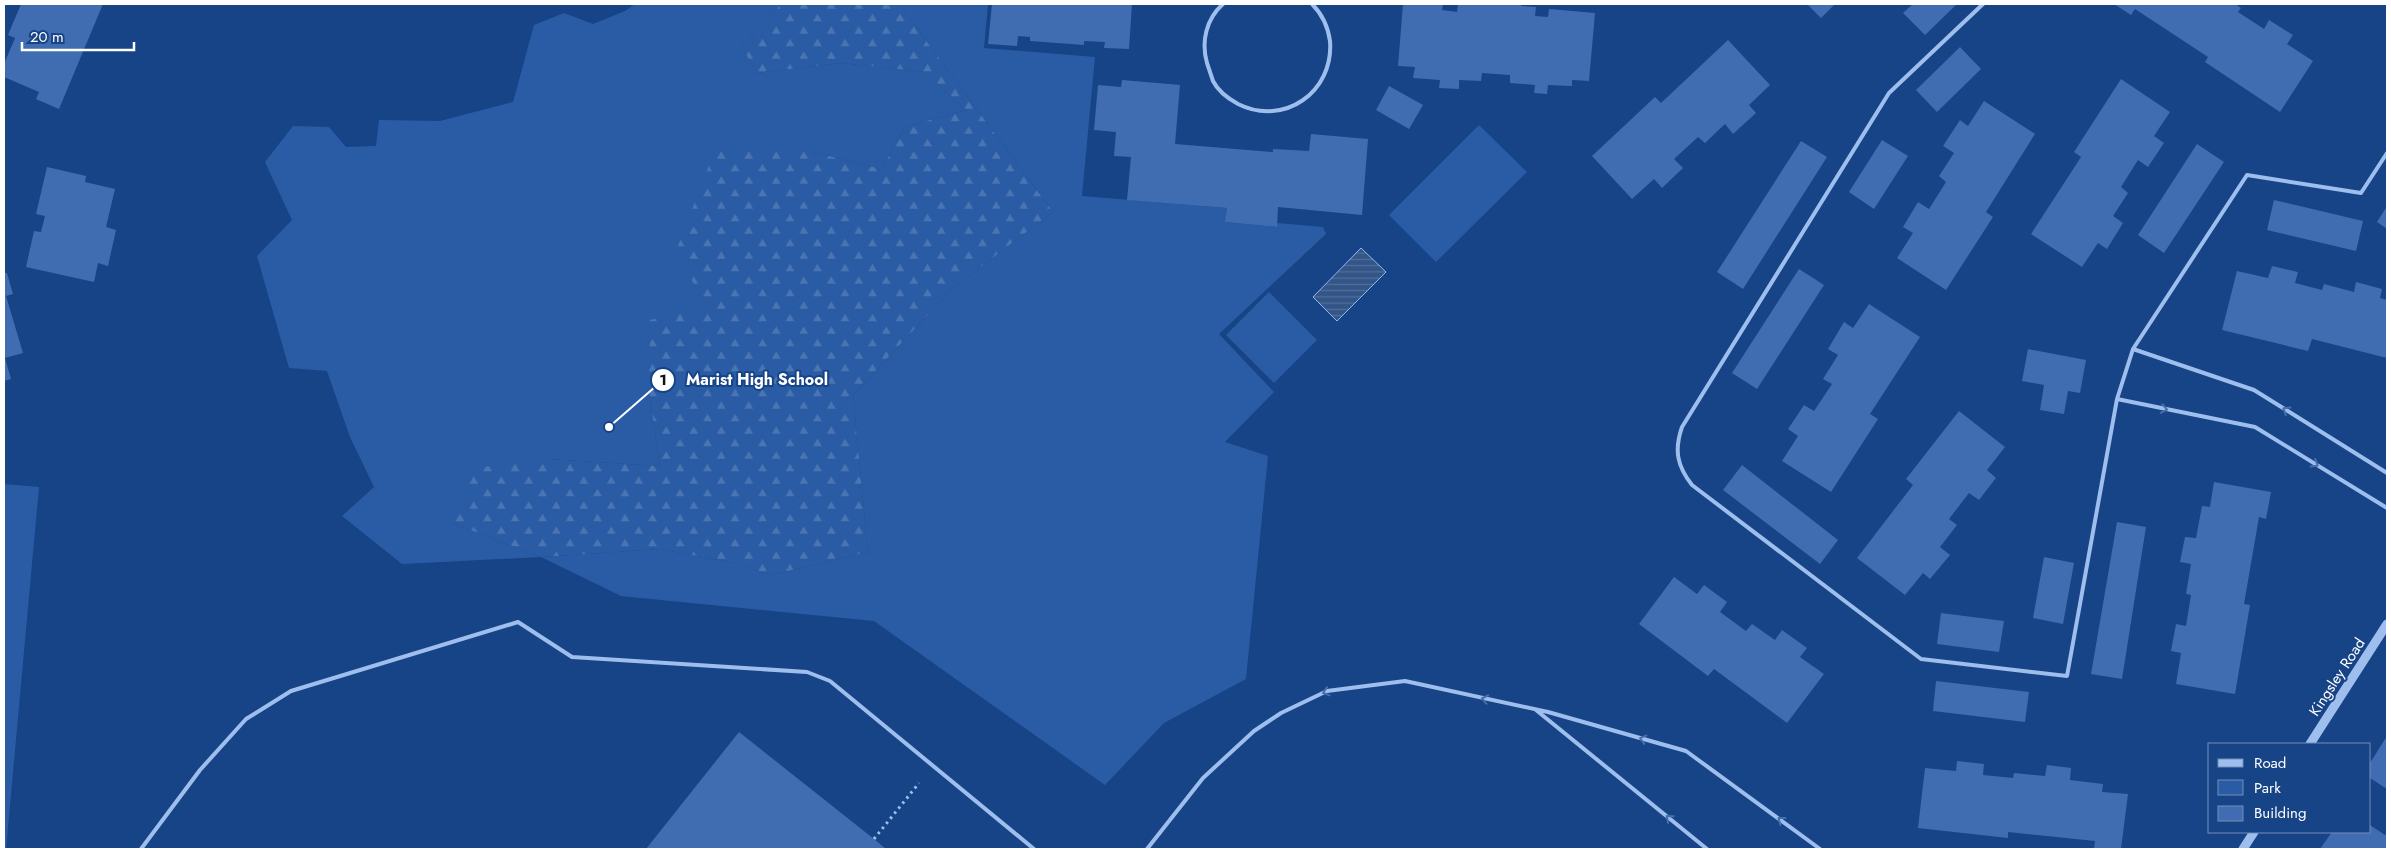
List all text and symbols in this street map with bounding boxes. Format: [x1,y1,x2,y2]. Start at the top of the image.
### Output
scale bar [22,20,135,52]
text: 20 m [30,26,64,48]
callout: Marist High School [651,364,838,395]
text: Marist High School [686,368,828,391]
text: 1 [659,369,667,391]
one-way arrow [2160,403,2169,413]
one-way arrow [2283,407,2292,417]
one-way arrow [2309,457,2318,467]
street label: Kingsley Road [2303,634,2371,720]
one-way arrow [1322,687,1330,697]
one-way arrow [1481,694,1490,704]
one-way arrow [1639,734,1647,744]
legend [2208,743,2371,833]
text: Road [2254,752,2286,774]
text: Park [2254,777,2281,799]
text: Building [2254,802,2306,824]
one-way arrow [1666,815,1675,824]
one-way arrow [1777,817,1786,826]

